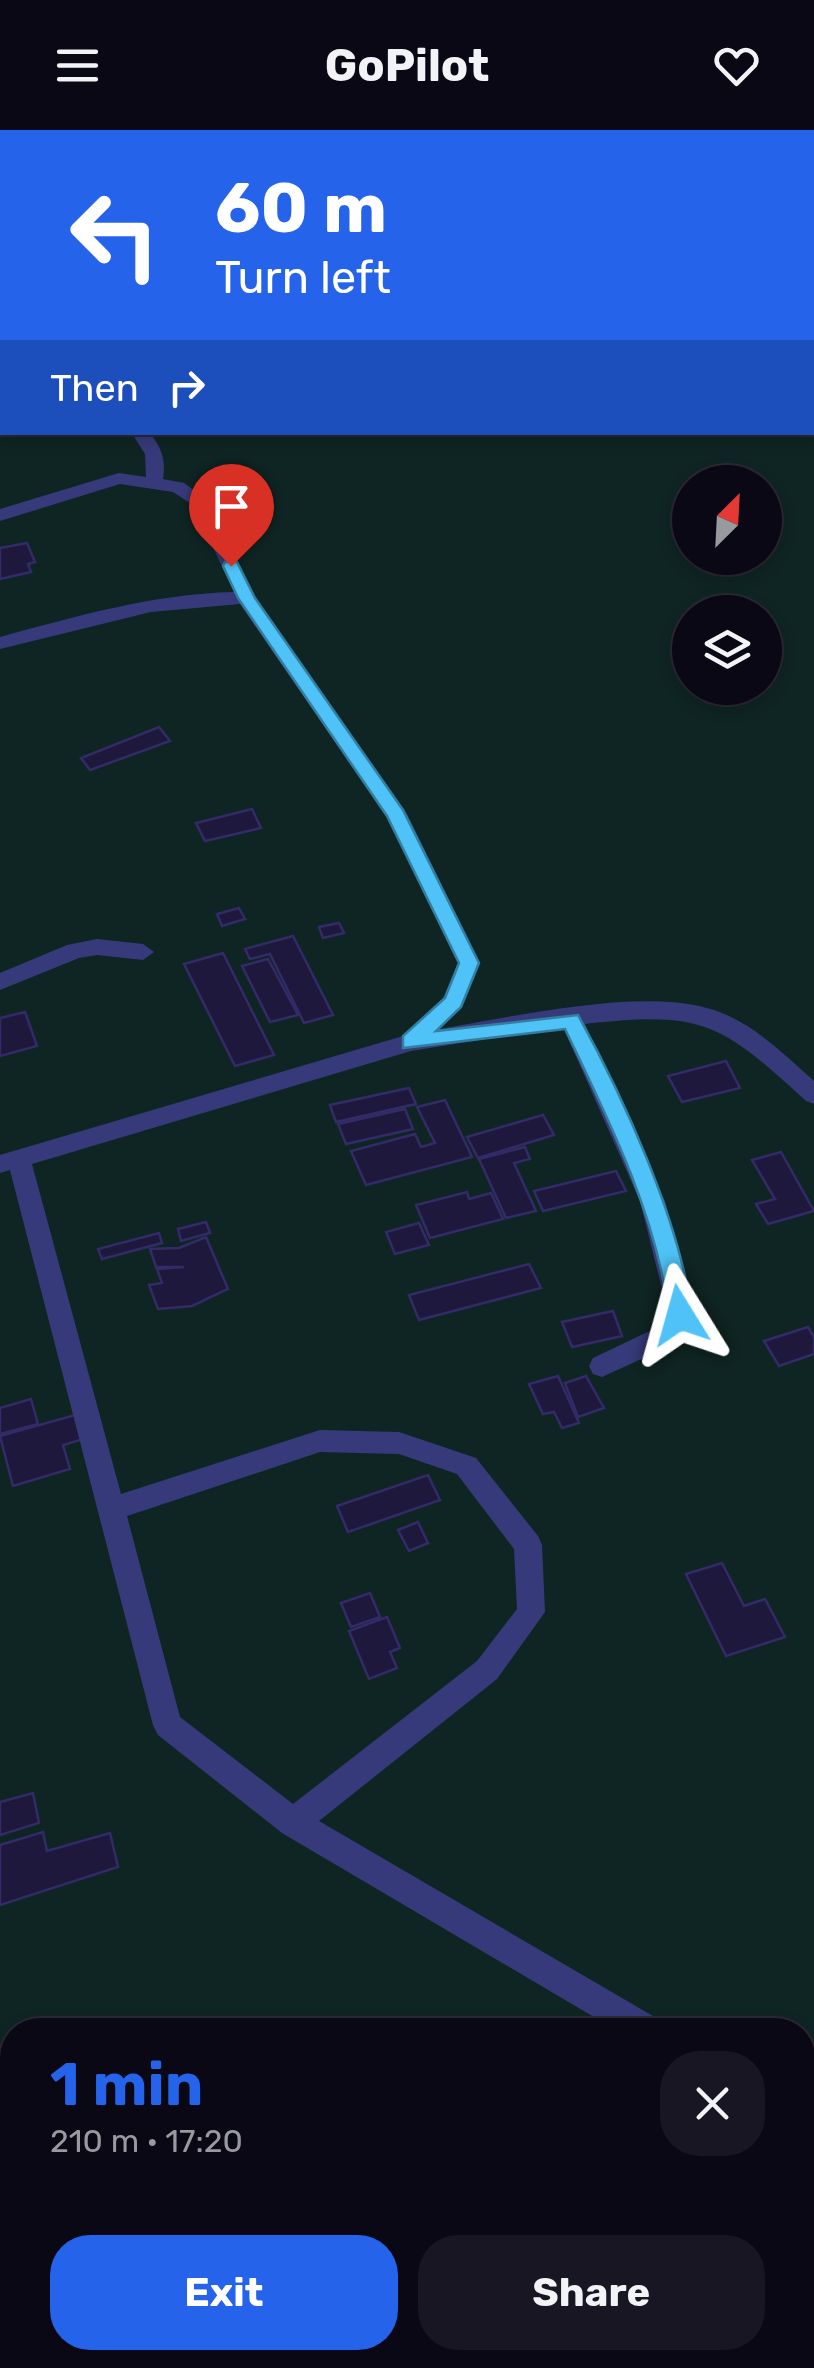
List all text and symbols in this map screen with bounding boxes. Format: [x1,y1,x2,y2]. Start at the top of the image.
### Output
icon: menu [50,38,105,93]
icon: heart [709,38,764,93]
text: GoPilot [325,39,489,92]
text: 60 m [215,167,387,250]
icon: left [50,170,180,300]
text: Turn left [215,251,391,304]
icon: right [159,360,214,415]
text: Then [50,365,139,411]
pin [189,464,274,567]
north arrow [672,465,782,575]
map controls [672,465,782,705]
icon: arrive [204,479,259,534]
button: layers [672,595,782,705]
position arrow [628,1263,732,1367]
text: 1 min [50,2049,203,2120]
button: close [660,2051,765,2156]
text: 210 m · 17:20 [50,2122,243,2160]
button: Exit [50,2235,398,2350]
button: Share [418,2235,765,2350]

